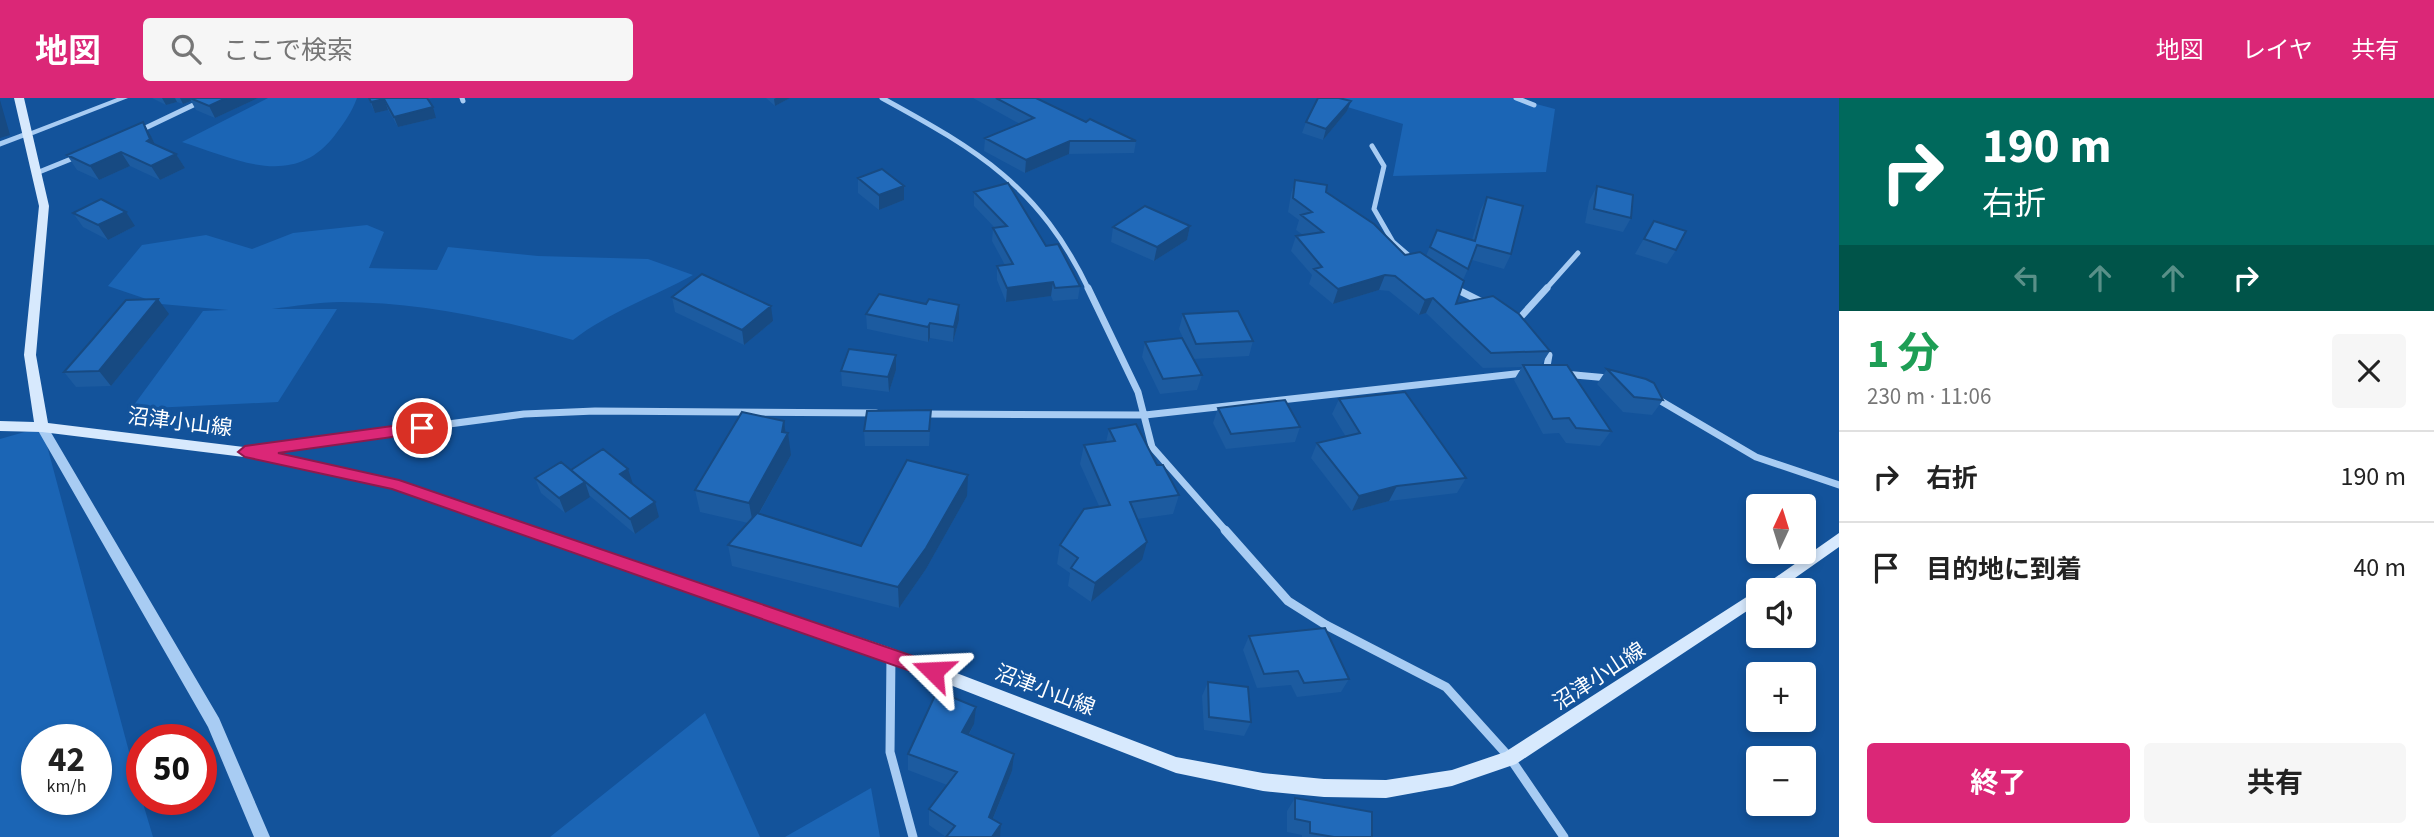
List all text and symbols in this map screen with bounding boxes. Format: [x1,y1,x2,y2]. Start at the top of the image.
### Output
search box [143,18,633,81]
text: 地図 [35,28,101,75]
icon: search [167,30,205,68]
text: ここで検索 [223,32,353,69]
text: 地図 [2156,33,2204,68]
text: レイヤ [2242,33,2313,68]
text: 共有 [2351,33,2399,68]
text: 190 m [1982,112,2111,182]
icon: right [1867,126,1958,217]
text: 右折 [1982,181,2046,227]
icon: left [2008,259,2046,297]
icon: ahead [2081,259,2119,297]
icon: ahead [2154,259,2192,297]
icon: right [2227,259,2265,297]
text: 1 分 [1867,324,1940,384]
button: close [2332,334,2406,408]
text: 230 m · 11:06 [1867,380,1991,413]
pin [392,398,452,458]
street label: 沼津小山線 [126,401,234,443]
icon: arrive [403,409,441,447]
icon: right [1867,458,1905,496]
text: 190 m [2340,458,2406,495]
text: 右折 [1926,460,1978,497]
north arrow [1746,494,1816,564]
map controls [1746,494,1816,816]
icon: arrive [1867,549,1905,587]
text: 40 m [2353,549,2406,586]
text: 目的地に到着 [1926,551,2082,588]
button: sound [1746,578,1816,648]
position arrow [896,634,970,708]
street label: 沼津小山線 [1547,635,1651,717]
street label: 沼津小山線 [991,657,1099,723]
button: + [1746,662,1816,732]
speed limit sign: 50 [126,724,217,815]
text: 42 [48,735,85,785]
button: 終了 [1867,743,2130,823]
button: 共有 [2144,743,2406,823]
button: − [1746,746,1816,816]
text: km/h [47,774,86,799]

